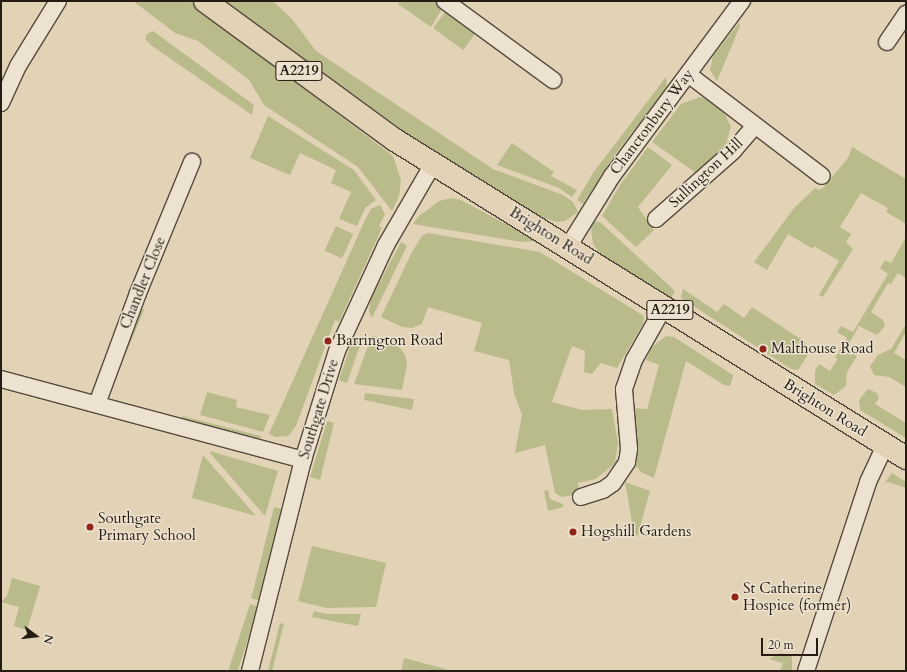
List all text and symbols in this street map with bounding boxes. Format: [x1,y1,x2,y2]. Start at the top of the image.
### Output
road number: A2219 [275,59,323,83]
street label: Chanctonbury Way [606,66,698,178]
street label: Sullington Hill [665,134,747,212]
street label: Brighton Road [506,203,596,269]
street label: Chandler Close [116,234,170,332]
road number: A2219 [646,298,694,322]
place label: Barrington Road [336,332,443,350]
marker: Barrington Road [323,336,333,346]
place label: Malthouse Road [771,340,874,358]
marker: Malthouse Road [758,344,768,354]
street label: Southgate Drive [295,357,343,461]
street label: Brighton Road [780,375,870,441]
place label: Southgate Primary School [98,509,196,544]
marker: Southgate Primary School [85,522,95,532]
place label: Hogshill Gardens [581,523,691,541]
marker: Hogshill Gardens [568,527,578,537]
place label: St Catherine Hospice (former) [743,579,851,614]
marker: St Catherine Hospice (former) [730,592,740,602]
north arrow [16,616,56,656]
scale bar [763,630,820,656]
text: N [40,633,57,646]
text: 20 m [768,637,794,653]

